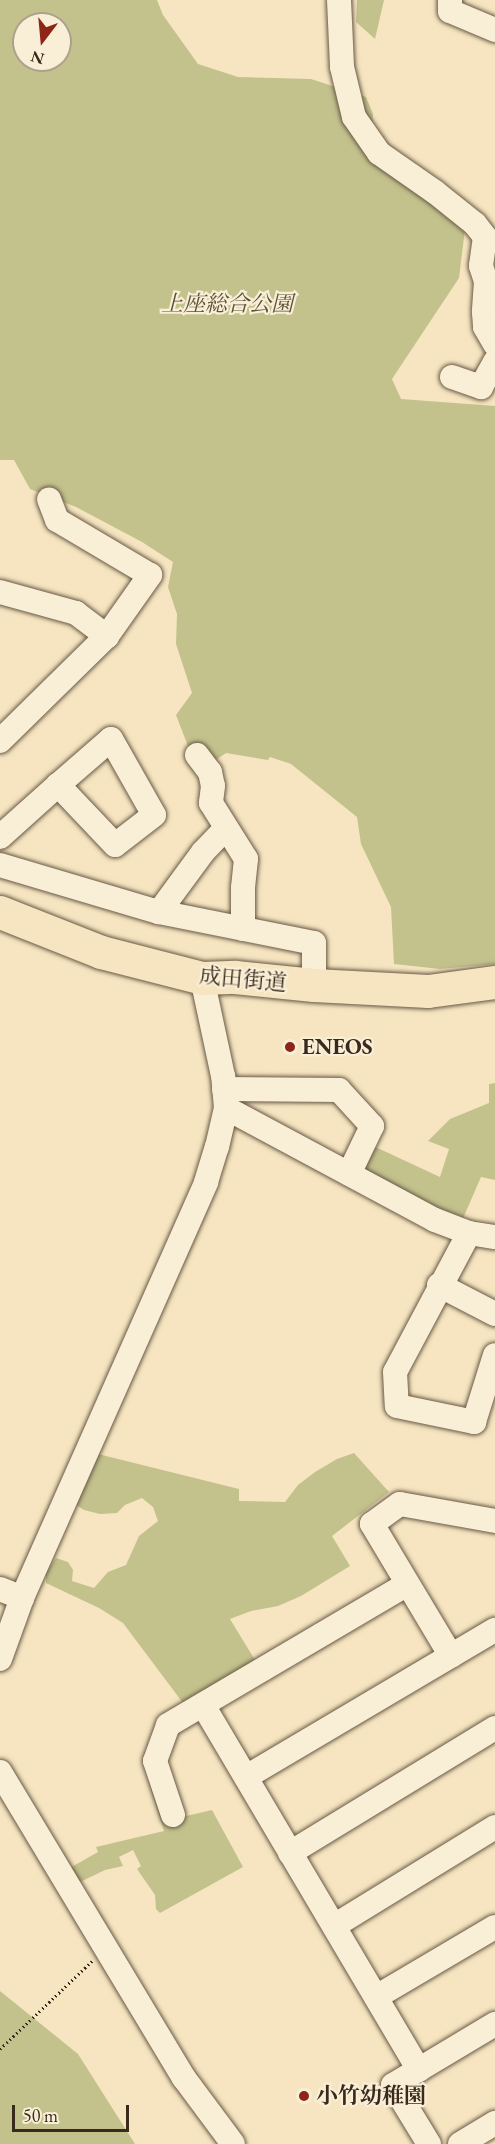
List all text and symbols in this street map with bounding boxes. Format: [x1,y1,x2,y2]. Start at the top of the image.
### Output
north arrow [12,12,72,72]
text: N [28,46,47,70]
park label: 上座総合公園 [161,291,293,317]
street label: 成田街道 [198,962,288,996]
place label: ENEOS [302,1034,373,1060]
marker: ENEOS [283,1040,297,1054]
place label: 小竹幼稚園 [316,2083,426,2109]
marker: 小竹幼稚園 [297,2089,311,2103]
scale bar [15,2093,132,2131]
text: 50 m [23,2104,58,2127]

